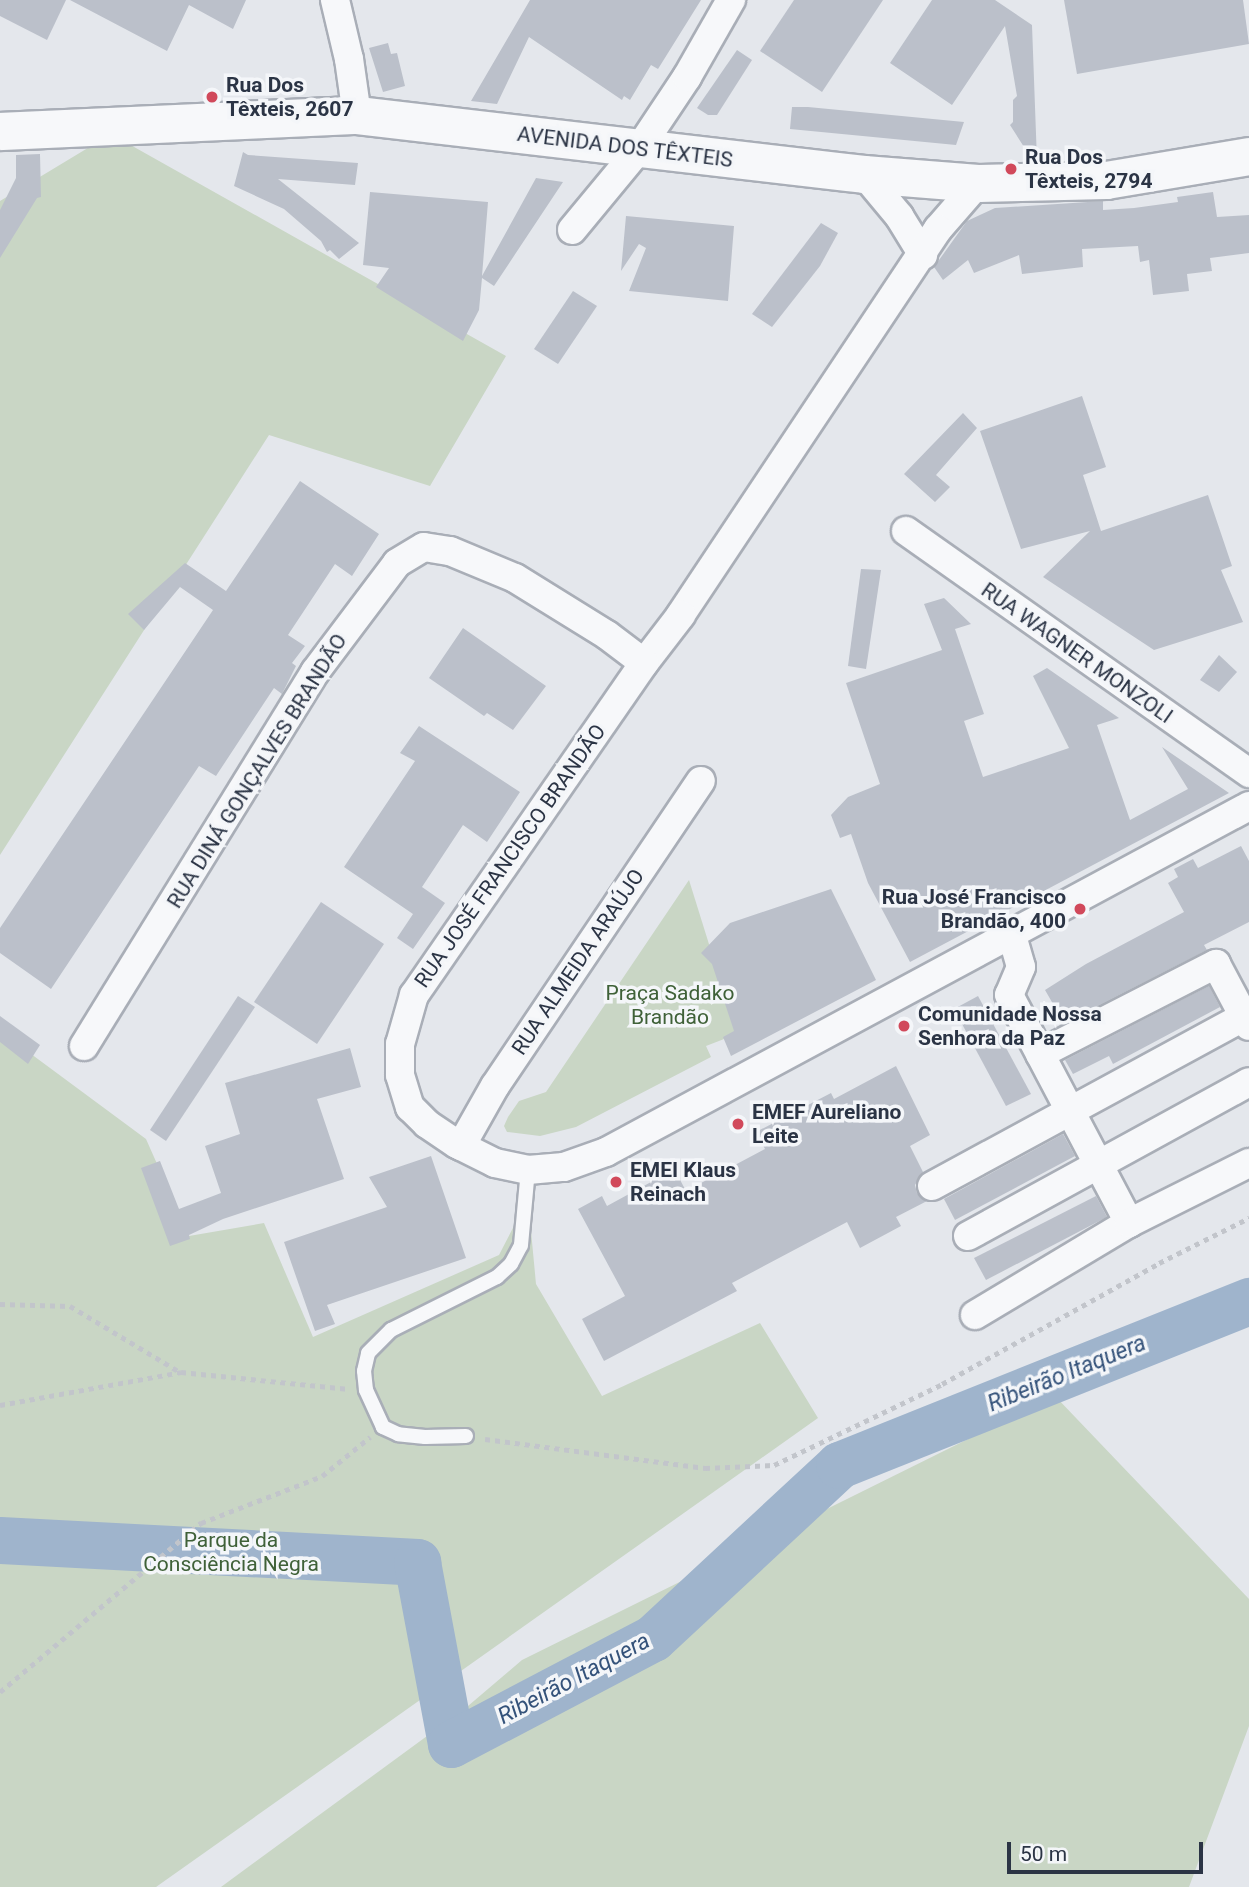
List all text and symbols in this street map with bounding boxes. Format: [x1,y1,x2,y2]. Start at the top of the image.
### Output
place label: Rua Dos Têxteis, 2607 [226,72,353,122]
marker: Rua Dos Têxteis, 2607 [204,89,220,105]
street label: AVENIDA DOS TÊXTEIS [516,121,734,173]
place label: Rua Dos Têxteis, 2794 [1025,144,1152,194]
marker: Rua Dos Têxteis, 2794 [1003,161,1019,177]
street label: RUA WAGNER MONZOLI [976,577,1178,729]
street label: RUA DINÁ GONÇALVES BRANDÃO [162,629,352,913]
street label: RUA JOSÉ FRANCISCO BRANDÃO [409,720,611,992]
street label: RUA ALMEIDA ARAÚJO [506,864,650,1060]
place label: Rua José Francisco Brandão, 400 [882,884,1066,934]
marker: Rua José Francisco Brandão, 400 [1072,901,1088,917]
park label: Praça Sadako Brandão [606,980,734,1030]
place label: Comunidade Nossa Senhora da Paz [918,1001,1102,1051]
marker: Comunidade Nossa Senhora da Paz [896,1018,912,1034]
place label: EMEF Aureliano Leite [752,1099,901,1149]
marker: EMEF Aureliano Leite [730,1116,746,1132]
place label: EMEI Klaus Reinach [630,1157,736,1207]
marker: EMEI Klaus Reinach [608,1174,624,1190]
water label: Ribeirão Itaquera [984,1330,1150,1418]
park label: Parque da Consciência Negra [143,1527,319,1577]
water label: Ribeirão Itaquera [493,1627,655,1731]
scale bar [1011,1828,1207,1872]
text: 50 m [1020,1842,1067,1866]

